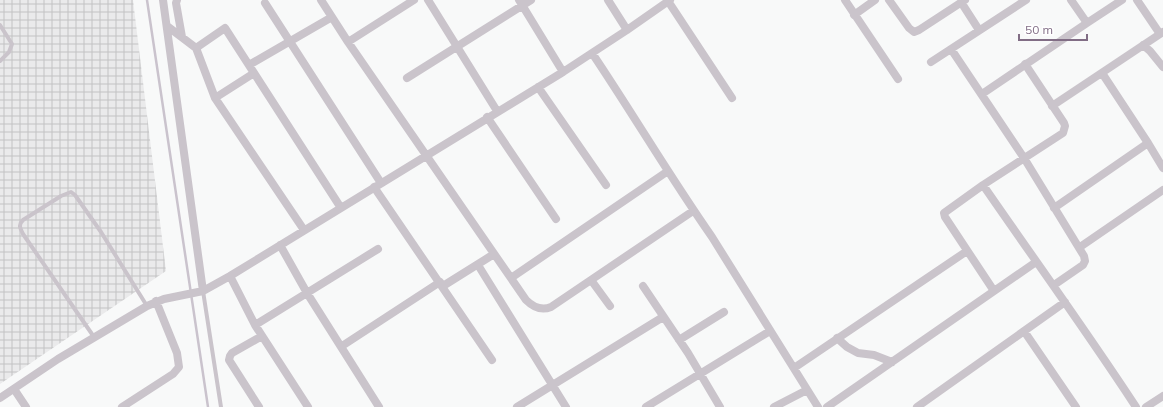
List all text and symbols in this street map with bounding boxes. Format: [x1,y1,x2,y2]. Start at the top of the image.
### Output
scale bar [1019,16,1087,42]
text: 50 m [1025,22,1053,37]

